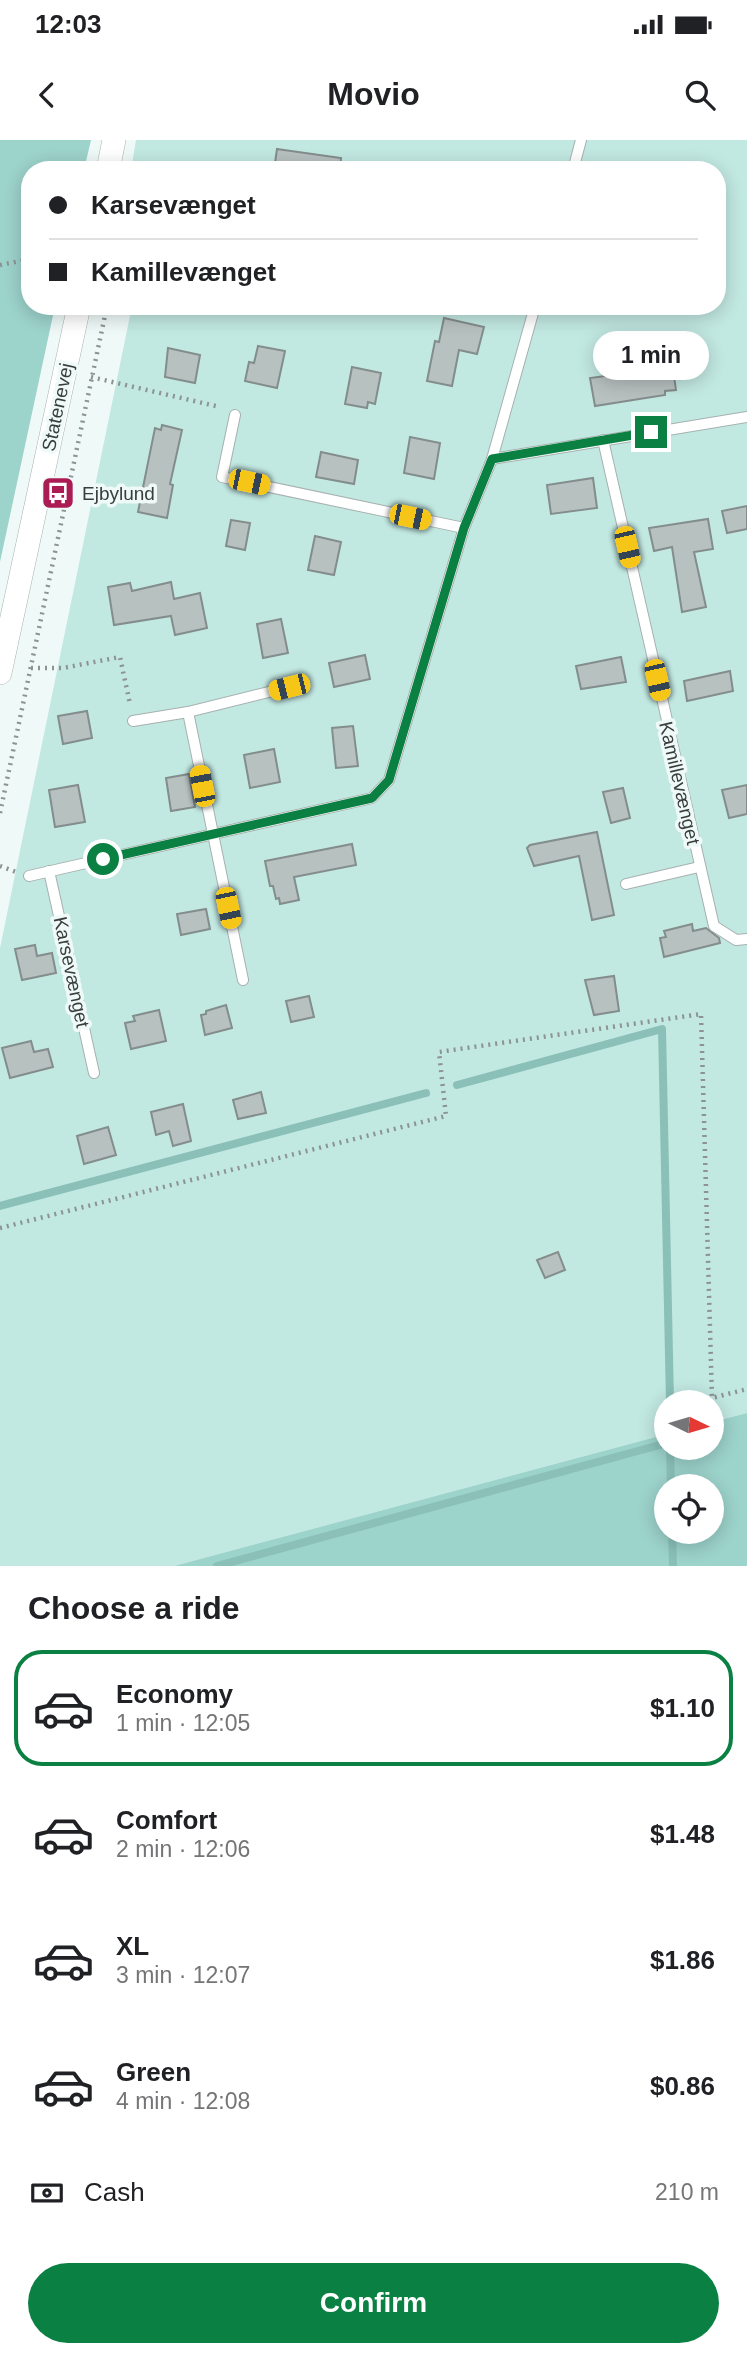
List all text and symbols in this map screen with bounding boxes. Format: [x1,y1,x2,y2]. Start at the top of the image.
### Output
text: 12:03 [35,9,102,39]
icon: back [28,76,66,114]
text: Movio [327,76,420,112]
icon: search [681,76,719,114]
text: Karsevænget [91,190,256,220]
text: Kamillevænget [91,257,276,287]
callout: 1 min [593,330,709,380]
text: 1 min [621,342,681,368]
street label: Statenevej [38,361,77,453]
route end [635,416,667,448]
car [227,467,272,497]
bus stop icon: Ejbylund [39,474,77,512]
place label: Ejbylund [82,483,155,504]
car [388,502,433,532]
car [613,524,642,570]
car [643,657,672,703]
car [267,672,312,702]
street label: Kamillevænget [655,720,704,847]
car [188,763,217,809]
route start [87,843,119,875]
car [214,885,243,931]
street label: Karsevænget [49,915,94,1030]
north arrow [654,1390,724,1460]
map controls [654,1390,724,1544]
button: locate [654,1474,724,1544]
text: Choose a ride [28,1590,240,1626]
icon: car [32,1677,95,1740]
text: Economy [116,1679,233,1709]
text: $1.10 [650,1693,715,1723]
text: 1 min · 12:05 [116,1710,250,1736]
icon: car [32,1803,95,1866]
text: Comfort [116,1805,217,1835]
text: $1.48 [650,1819,715,1849]
text: 2 min · 12:06 [116,1836,250,1862]
icon: car [32,1929,95,1992]
text: XL [116,1931,149,1961]
text: $1.86 [650,1945,715,1975]
text: 3 min · 12:07 [116,1962,250,1988]
icon: car [32,2055,95,2118]
text: Green [116,2057,191,2087]
text: $0.86 [650,2071,715,2101]
text: 4 min · 12:08 [116,2088,250,2114]
icon: cash [28,2174,66,2212]
text: Cash [84,2177,145,2207]
text: 210 m [655,2179,719,2205]
button: Confirm [28,2263,719,2343]

